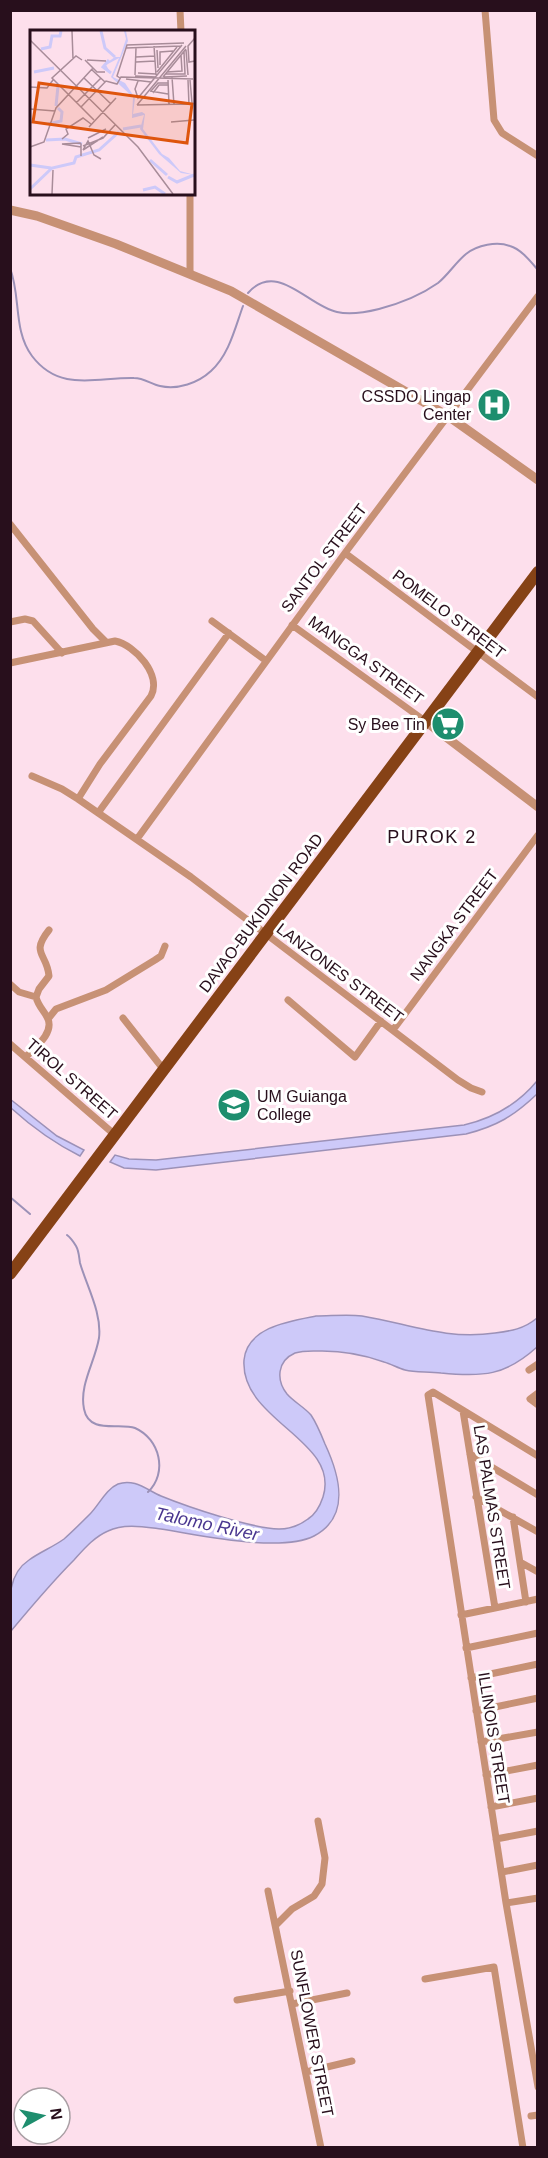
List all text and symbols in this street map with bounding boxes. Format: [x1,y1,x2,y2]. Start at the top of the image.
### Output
inset map [30,30,195,195]
hospital icon: CSSDO Lingap Center [476,387,512,423]
place label: CSSDO Lingap Center [362,388,472,423]
street label: SANTOL STREET [278,501,370,615]
street label: POMELO STREET [390,566,509,662]
street label: MANGGA STREET [305,613,427,708]
supermarket icon: Sy Bee Tin [430,706,466,742]
place label: Sy Bee Tin [348,716,425,733]
district label: PUROK 2 [387,827,477,847]
street label: DAVAO-BUKIDNON ROAD [196,830,326,996]
street label: NANGKA STREET [407,866,501,984]
street label: LANZONES STREET [273,920,407,1026]
street label: TIROL STREET [23,1035,121,1123]
school or university icon: UM Guianga College [216,1087,252,1123]
place label: UM Guianga College [257,1088,347,1123]
street label: LAS PALMAS STREET [471,1424,513,1591]
water label: Talomo River [153,1503,262,1545]
street label: ILLINOIS STREET [475,1671,513,1805]
street label: SUNFLOWER STREET [287,1948,337,2118]
north arrow [12,2086,72,2146]
text: N [47,2107,66,2121]

